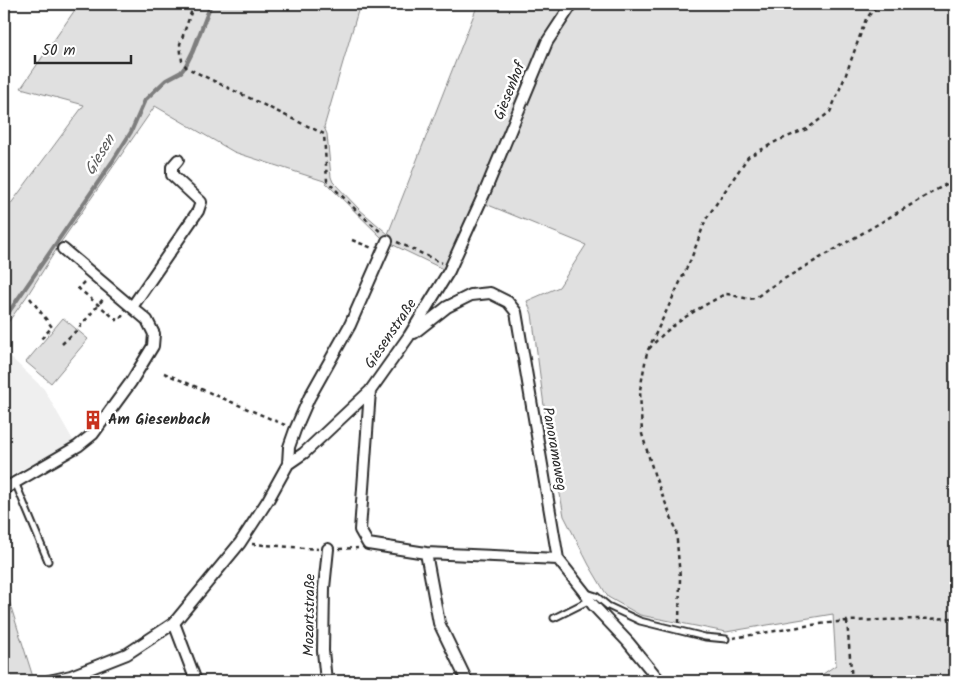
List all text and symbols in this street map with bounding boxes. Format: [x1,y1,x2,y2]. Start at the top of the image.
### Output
scale bar [35,32,131,64]
text: 50 m [42,39,76,63]
street label: Giesenhof [487,57,533,124]
water label: Giesen [78,129,123,180]
street label: Giesenstraße [359,294,424,374]
street label: Panoramaweg [535,405,573,493]
place label: Am Giesenbach [108,408,210,432]
building icon: Am Giesenbach [82,409,104,431]
street label: Mozartstraße [297,573,323,657]

